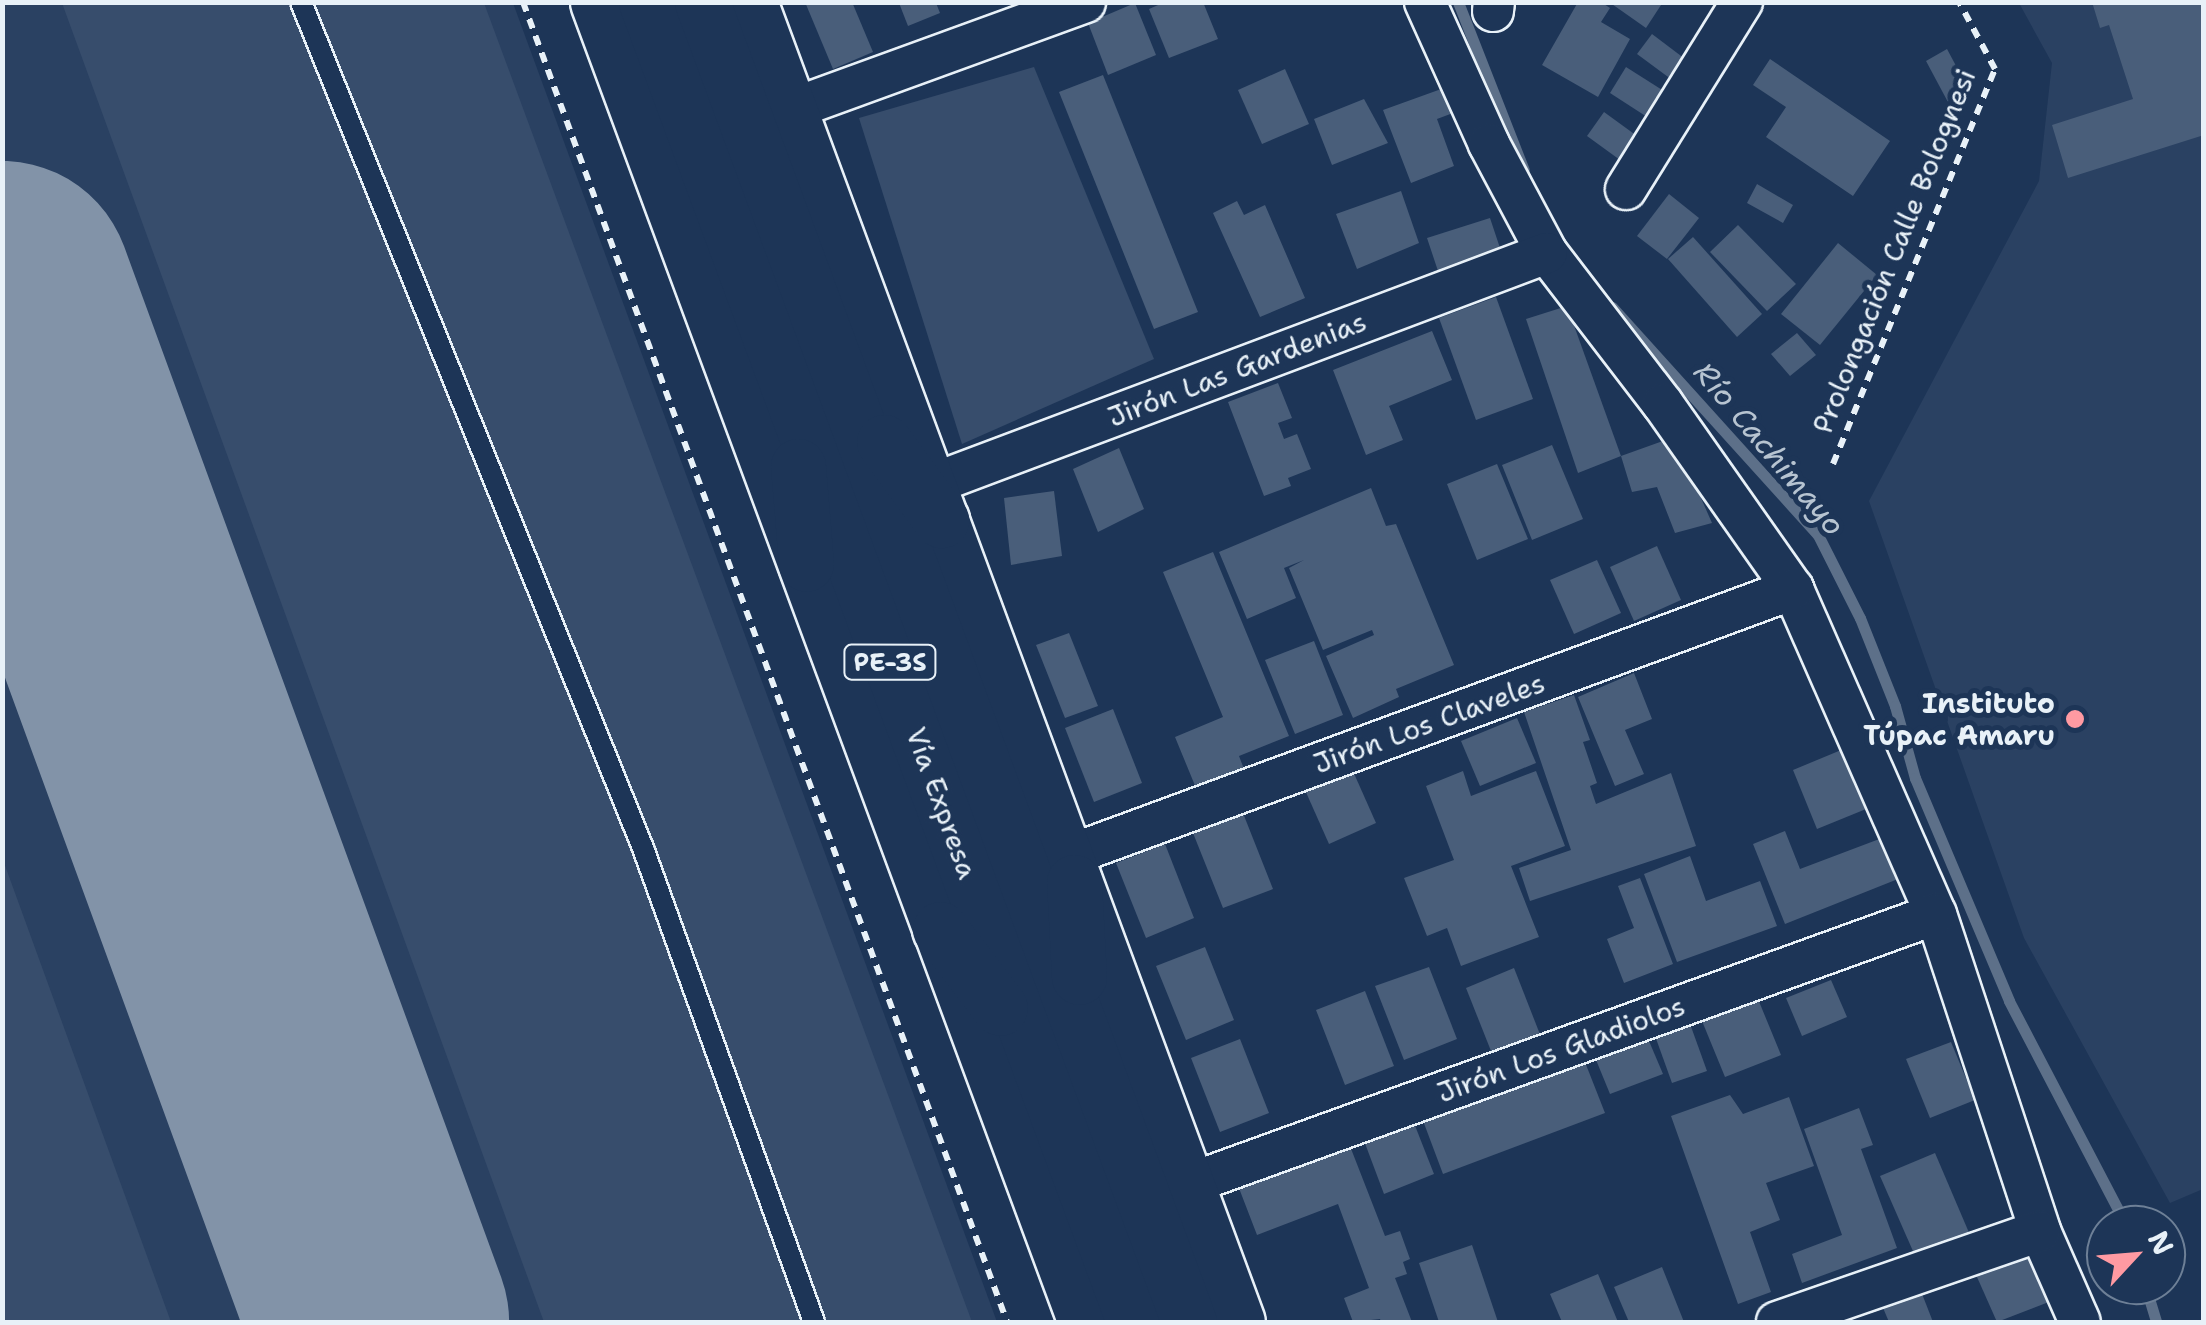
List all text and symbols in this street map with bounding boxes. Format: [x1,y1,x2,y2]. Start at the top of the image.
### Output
street label: Prolongación Calle Bolognesi [1805,64,1983,438]
street label: Jirón Las Gardenias [1103,304,1371,434]
water label: Río Cachimayo [1686,355,1852,543]
road number: PE-3S [842,642,938,682]
street label: Jirón Los Claveles [1309,666,1549,780]
place label: Instituto Túpac Amaru [1863,686,2055,752]
marker: Instituto Túpac Amaru [2064,708,2086,730]
street label: Vía Expresa [899,723,985,883]
street label: Jirón Los Gladiolos [1433,989,1689,1109]
north arrow [2086,1205,2186,1305]
text: N [2139,1224,2183,1261]

